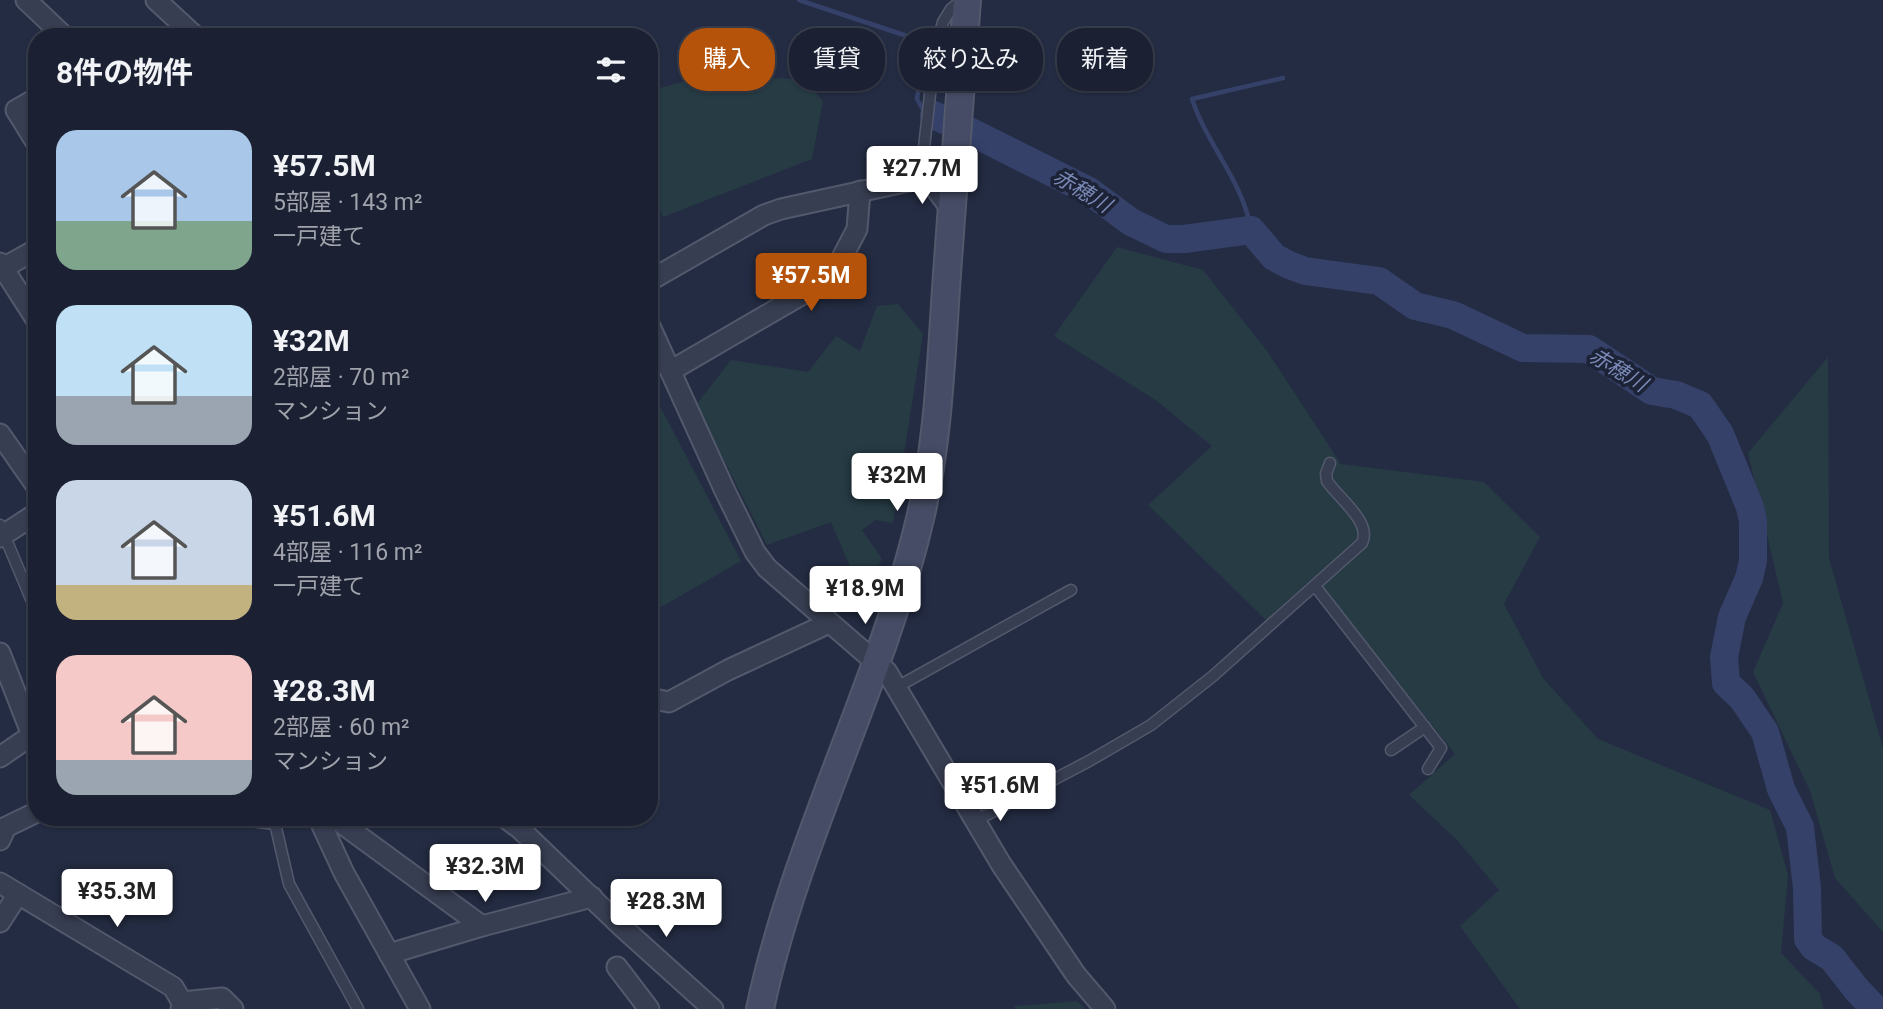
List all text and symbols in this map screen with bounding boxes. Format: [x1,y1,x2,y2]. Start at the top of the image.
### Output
chip: 購入 [679,28,775,91]
chip: 賃貸 [789,28,885,91]
chip: 絞り込み [899,28,1043,91]
chip: 新着 [1057,28,1153,91]
icon: filters [592,51,630,89]
text: 8件の物件 [56,55,193,90]
pin: ¥27.7M [865,146,979,206]
text: ¥57.5M [273,148,376,183]
text: ¥27.7M [883,155,961,182]
icon: home [112,158,196,242]
water label: 赤穂川 [1049,164,1117,219]
text: 5部屋 · 143 m² [273,189,422,216]
text: 一戸建て [273,223,365,250]
pin: ¥57.5M [754,254,868,313]
text: ¥57.5M [772,262,850,289]
text: ¥32M [273,323,350,358]
icon: home [112,333,196,417]
water label: 赤穂川 [1585,343,1653,398]
text: 2部屋 · 70 m² [273,364,410,391]
text: マンション [273,398,388,425]
pin: ¥32M [856,454,938,513]
text: ¥32M [868,462,926,489]
text: ¥51.6M [273,498,376,533]
icon: home [112,508,196,592]
text: 4部屋 · 116 m² [273,539,422,566]
pin: ¥18.9M [808,566,922,626]
text: 一戸建て [273,573,365,600]
text: ¥18.9M [826,575,904,602]
text: ¥28.3M [273,673,376,708]
icon: home [112,683,196,767]
text: 2部屋 · 60 m² [273,714,410,741]
text: マンション [273,748,388,775]
pin: ¥51.6M [943,764,1057,823]
text: ¥51.6M [961,772,1039,799]
pin: ¥32.3M [428,844,542,904]
text: ¥32.3M [446,853,524,880]
pin: ¥35.3M [60,870,174,929]
text: ¥35.3M [78,878,156,905]
pin: ¥28.3M [609,880,723,939]
text: ¥28.3M [627,888,705,915]

